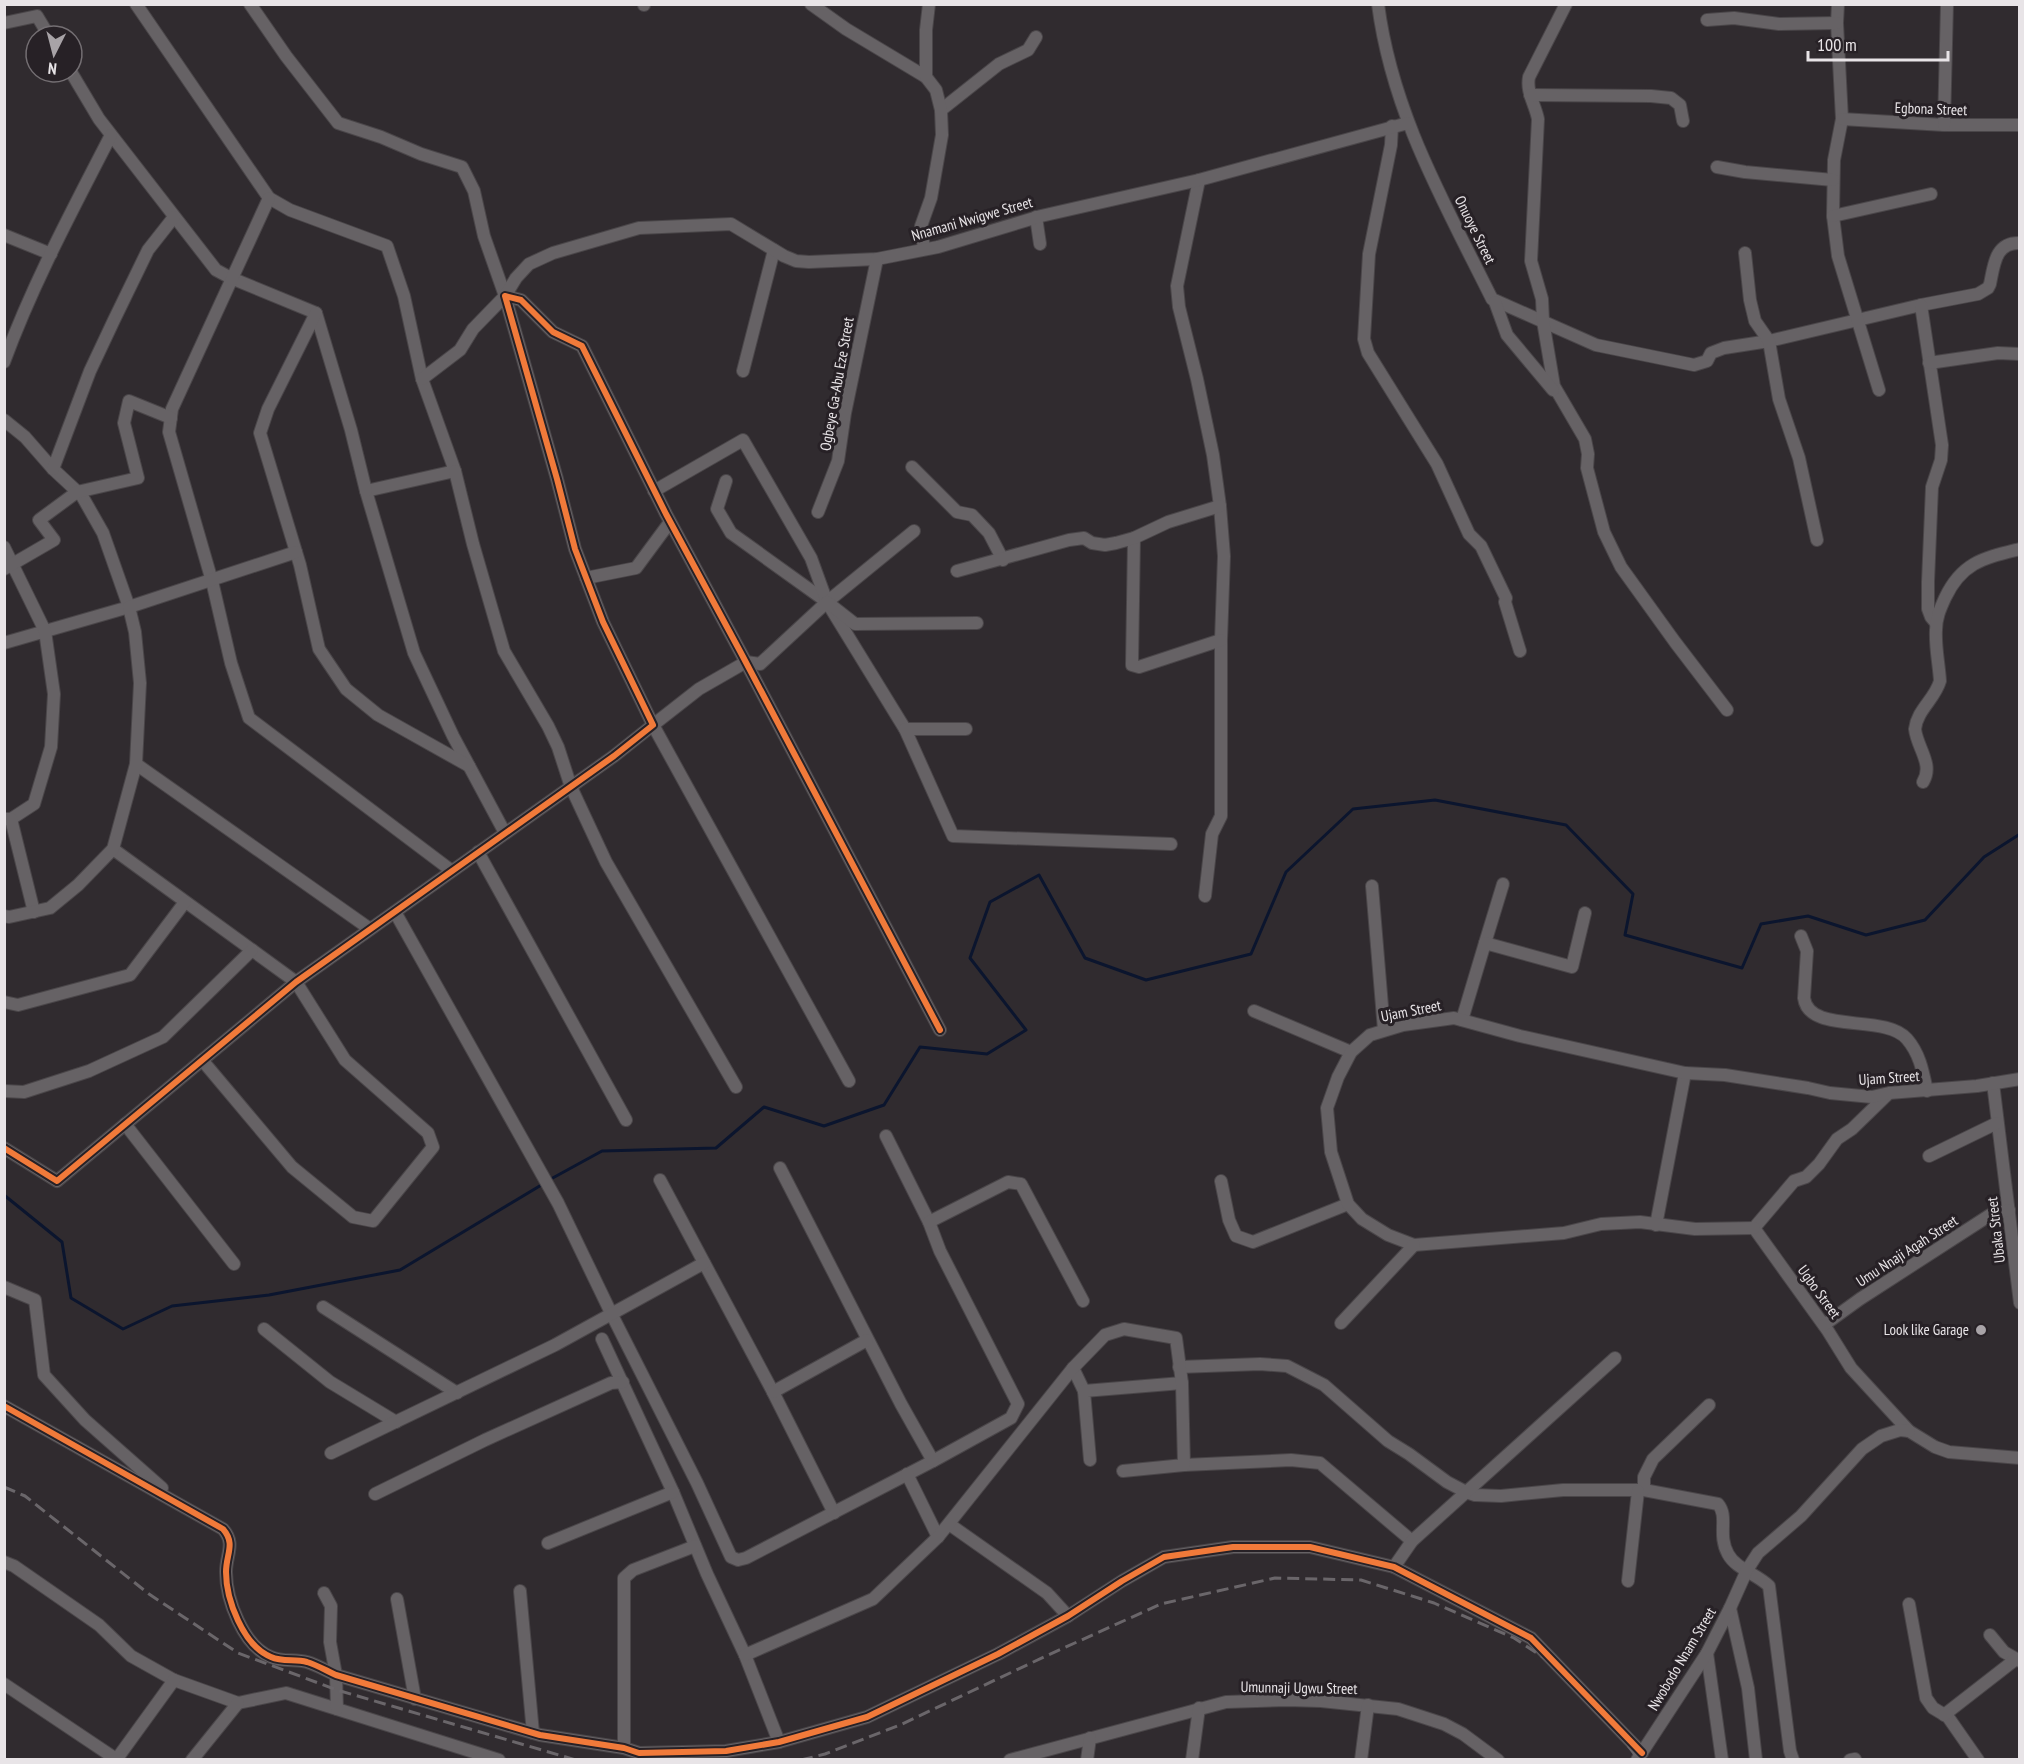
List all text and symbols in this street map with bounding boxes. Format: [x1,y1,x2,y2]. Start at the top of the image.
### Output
north arrow [24,24,84,84]
scale bar [1808,24,1948,62]
text: 100 m [1817,33,1857,56]
text: N [47,59,58,79]
street label: Egbona Street [1894,98,1968,119]
street label: Nnamani Nwigwe Street [909,192,1035,245]
street label: Onuoye Street [1451,192,1500,267]
street label: Ogbeye Ga-Abu Eze Street [815,316,858,452]
street label: Ujam Street [1379,995,1443,1026]
street label: Ujam Street [1858,1066,1920,1089]
street label: Ubaka Street [1982,1196,2009,1264]
street label: Umu Nnaji Agah Street [1852,1211,1961,1291]
street label: Ugbo Street [1794,1261,1845,1322]
place label: Look like Garage [1884,1320,1969,1339]
marker: Look like Garage [1974,1323,1988,1337]
street label: Nwobodo Nnam Street [1643,1604,1720,1714]
street label: Umunnaji Ugwu Street [1240,1677,1358,1698]

